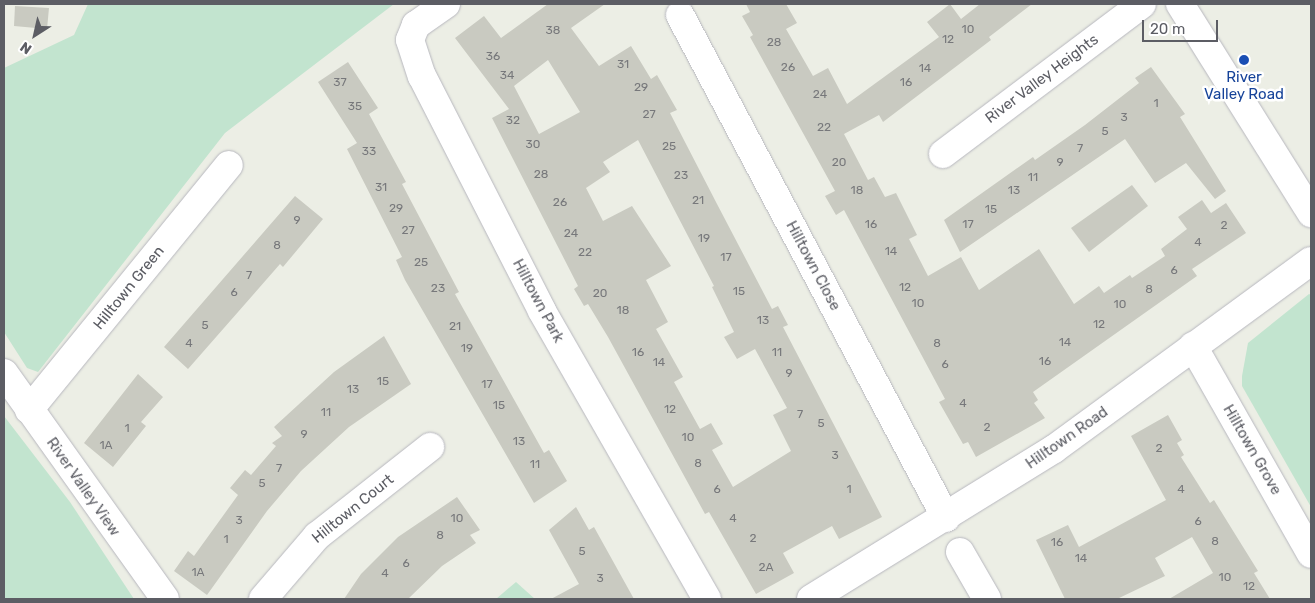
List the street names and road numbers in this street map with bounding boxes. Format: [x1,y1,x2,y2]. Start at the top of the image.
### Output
street label: River Valley Heights [981,30,1103,128]
street label: Hilltown Close [782,218,844,314]
street label: Hilltown Green [90,243,168,333]
street label: Hilltown Park [508,256,568,346]
street label: Hilltown Grove [1219,402,1285,498]
street label: Hilltown Road [1022,403,1112,473]
street label: River Valley View [42,434,124,540]
street label: Hilltown Court [309,471,397,547]

